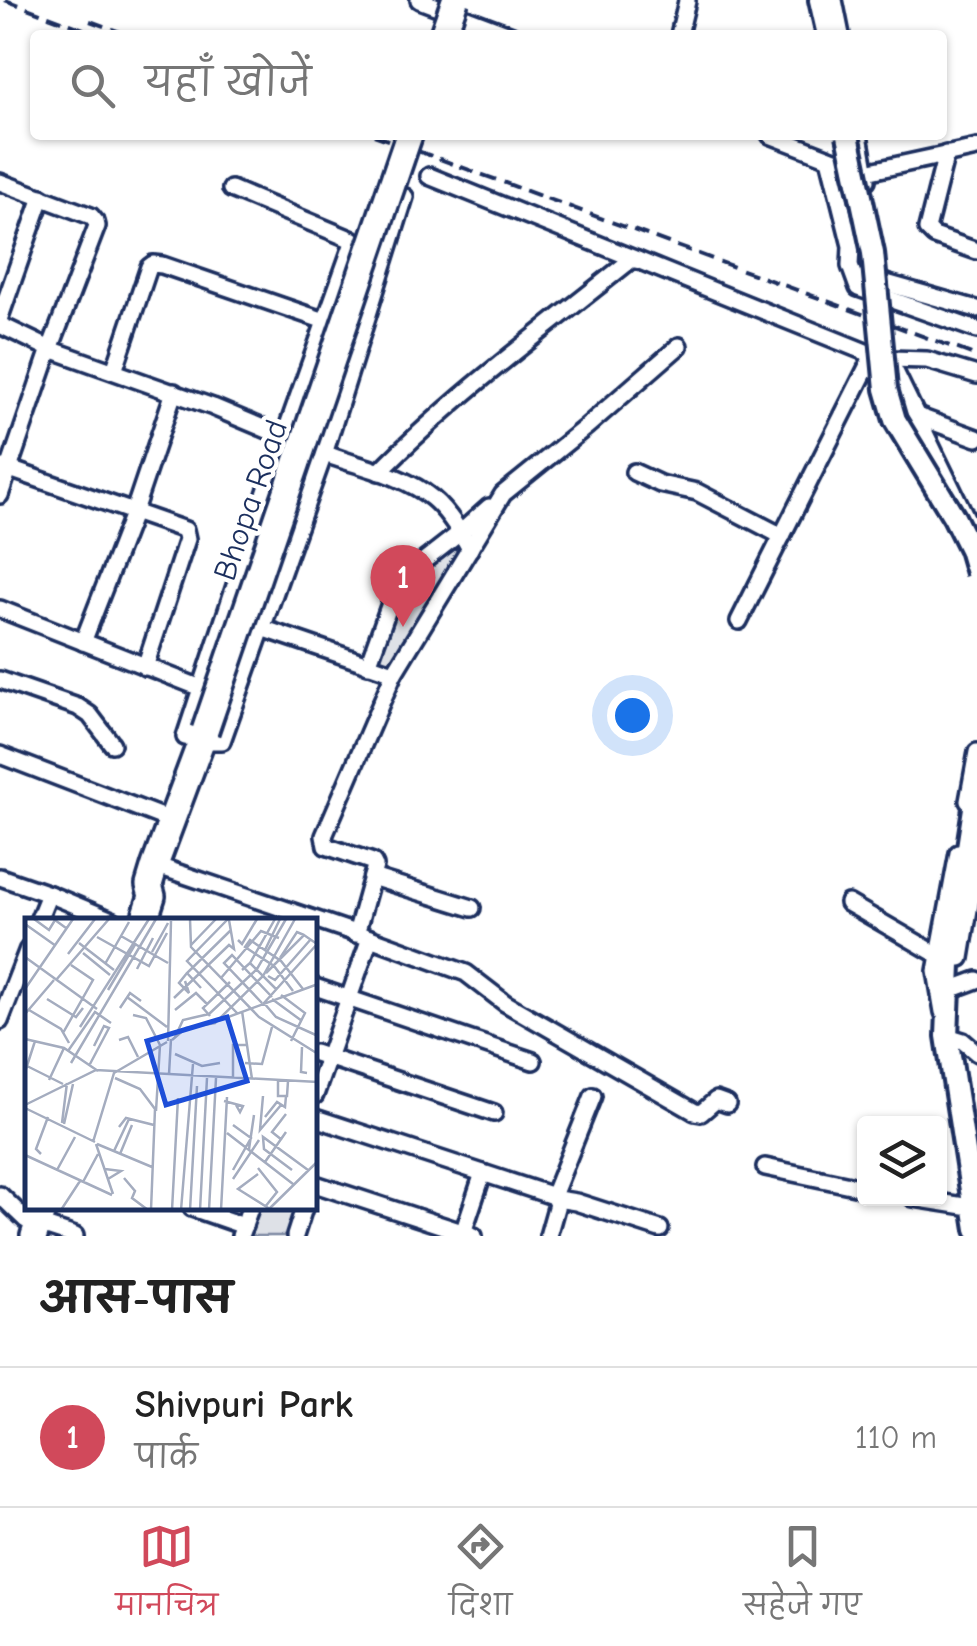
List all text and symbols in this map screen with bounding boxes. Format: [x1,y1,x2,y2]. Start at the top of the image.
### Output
search box [30,30,947,140]
icon: search [65,58,120,113]
text: यहाँ खोजें [145,61,311,105]
street label: Bhopa Road [206,415,295,585]
pin: 1 [370,544,436,627]
your location [607,690,658,741]
inset map [25,918,318,1211]
map controls [857,1116,947,1206]
button: layers [857,1116,947,1206]
text: आस-पास [40,1274,232,1323]
text: Shivpuri Park [135,1383,353,1427]
text: 1 [66,1419,79,1456]
text: 110 m [855,1419,937,1456]
text: पार्क [135,1439,198,1476]
tab: मानचित्र [115,1519,218,1636]
tab: दिशा [449,1519,512,1636]
tab: सहेजे गए [743,1519,862,1636]

